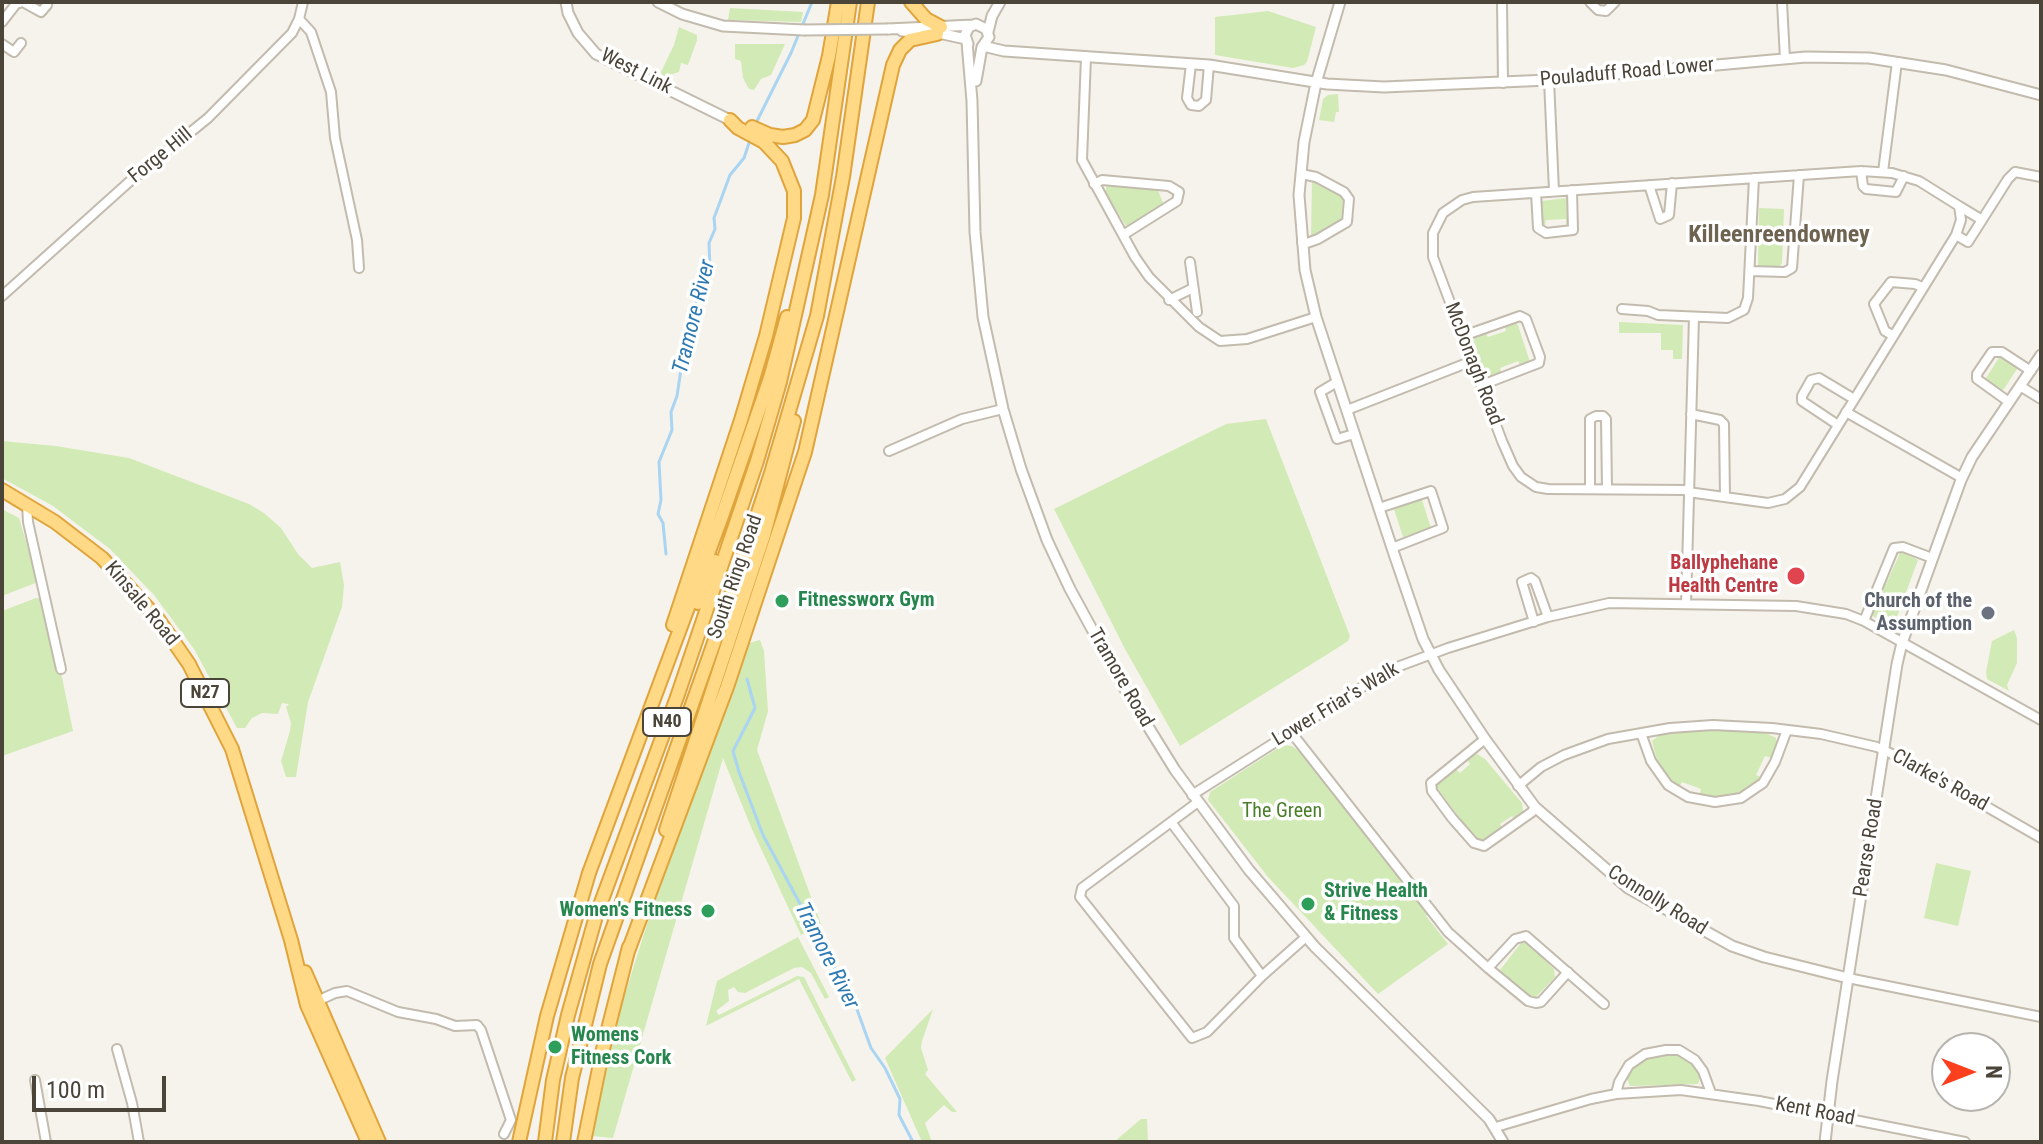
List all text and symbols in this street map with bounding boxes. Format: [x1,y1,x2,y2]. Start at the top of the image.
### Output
street label: West Link [596,44,676,100]
street label: Pouladuff Road Lower [1539,53,1715,93]
street label: Forge Hill [124,123,198,189]
district label: Killeenreendowney [1688,222,1870,250]
water label: Tramore River [668,257,722,377]
street label: McDonagh Road [1439,299,1507,429]
street label: South Ring Road [704,512,768,642]
place label: Ballyphehane Health Centre [1668,552,1778,599]
street label: Kinsale Road [99,557,183,651]
marker: Ballyphehane Health Centre [1785,565,1807,587]
place label: Fitnessworx Gym [798,589,935,613]
place label: Church of the Assumption [1864,590,1972,637]
marker: Fitnessworx Gym [773,592,791,610]
marker: Church of the Assumption [1979,604,1997,622]
street label: Tramore Road [1082,624,1158,732]
street label: Lower Friar's Walk [1269,658,1403,752]
road number: N27 [181,679,229,707]
road number: N40 [643,708,691,736]
street label: Clarke's Road [1888,745,1992,817]
street label: Pearse Road [1849,797,1889,899]
park label: The Green [1242,800,1322,824]
street label: Connolly Road [1603,861,1711,941]
place label: Strive Health & Fitness [1324,880,1428,927]
marker: Strive Health & Fitness [1299,895,1317,913]
water label: Tramore River [788,898,864,1014]
place label: Women's Fitness [560,899,692,923]
marker: Women's Fitness [699,902,717,920]
place label: Womens Fitness Cork [571,1024,671,1071]
north arrow [1931,1032,2011,1112]
marker: Womens Fitness Cork [546,1038,564,1056]
scale bar [36,1060,170,1110]
text: N [1981,1065,2006,1079]
text: 100 m [46,1076,105,1104]
street label: Kent Road [1773,1093,1857,1131]

